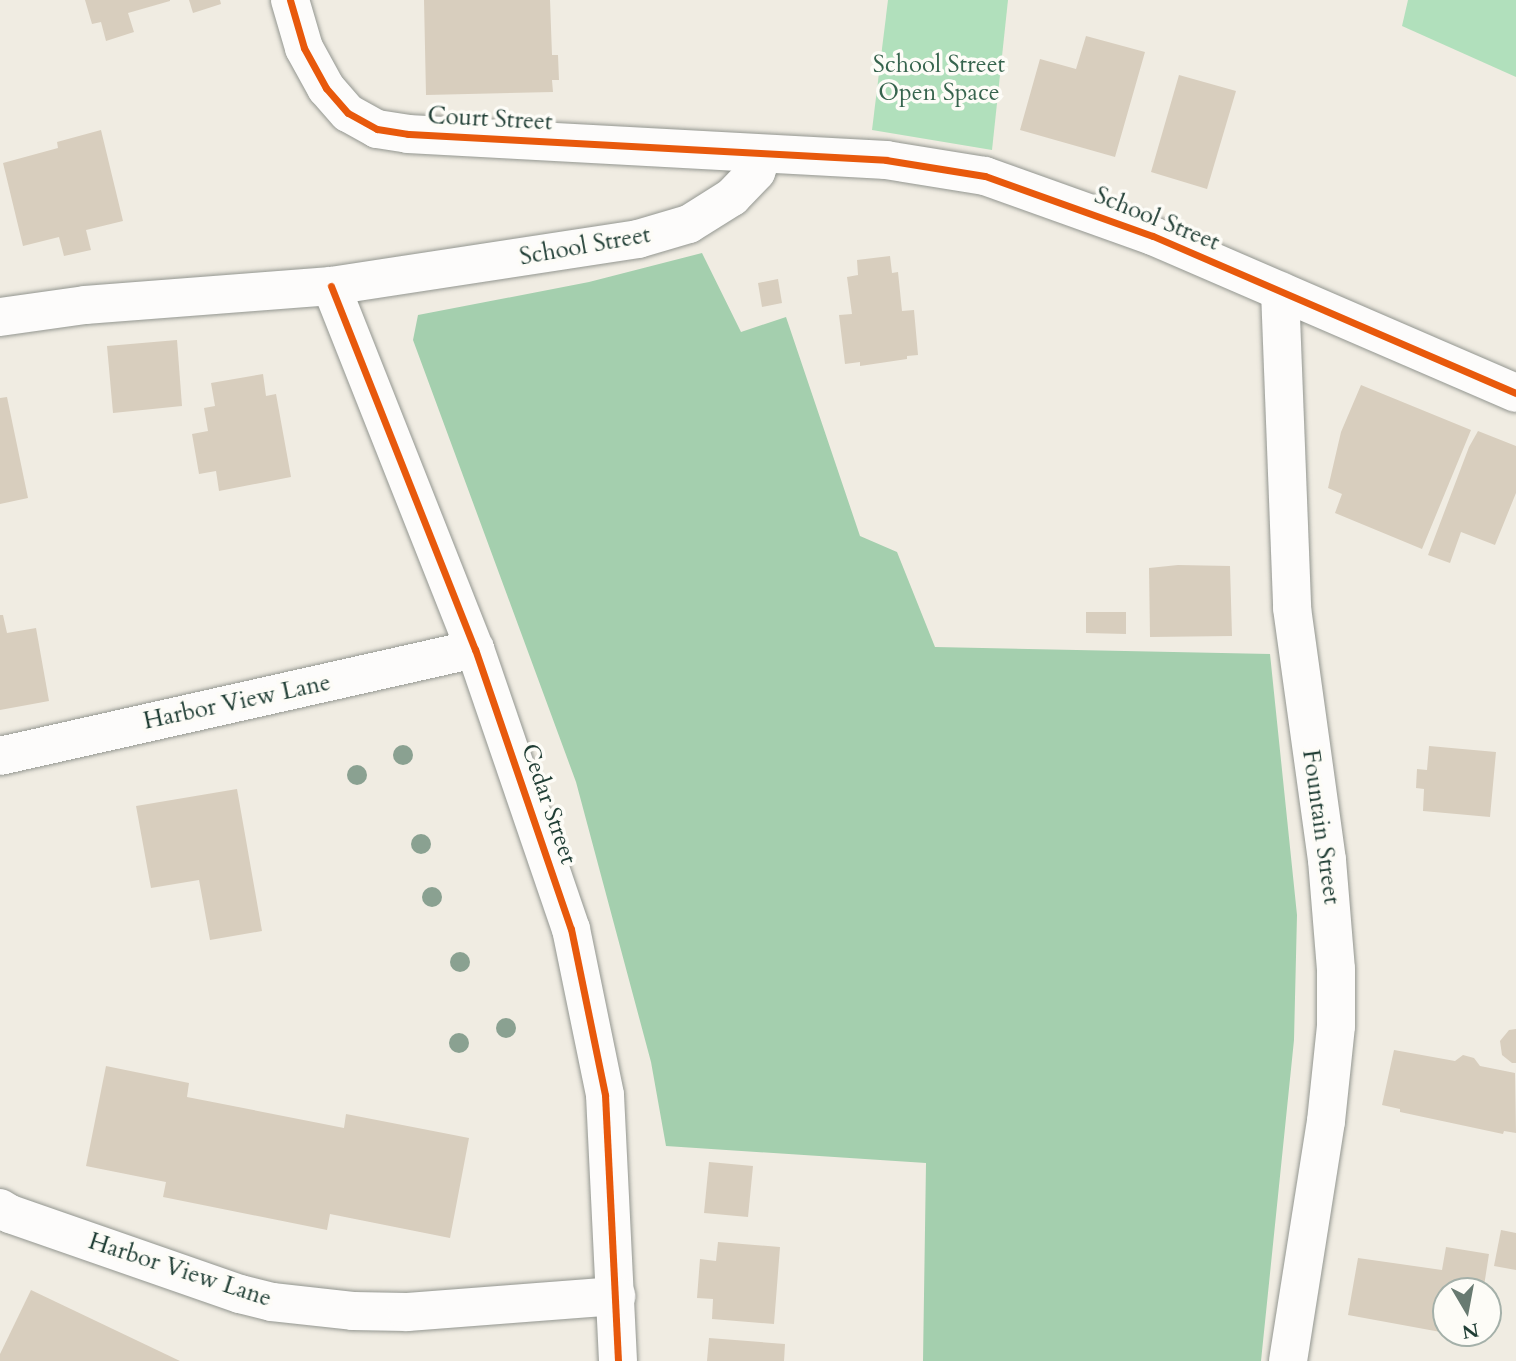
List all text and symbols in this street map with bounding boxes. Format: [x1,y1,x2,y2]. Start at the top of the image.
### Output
park label: School Street Open Space [873,51,1005,107]
street label: Court Street [427,101,553,137]
street label: School Street [1090,181,1224,257]
street label: School Street [517,220,653,272]
street label: Harbor View Lane [141,668,333,736]
street label: Cedar Street [515,740,583,868]
street label: Fountain Street [1296,748,1346,906]
street label: Harbor View Lane [85,1227,275,1313]
north arrow [1432,1277,1502,1347]
text: N [1460,1316,1481,1345]

